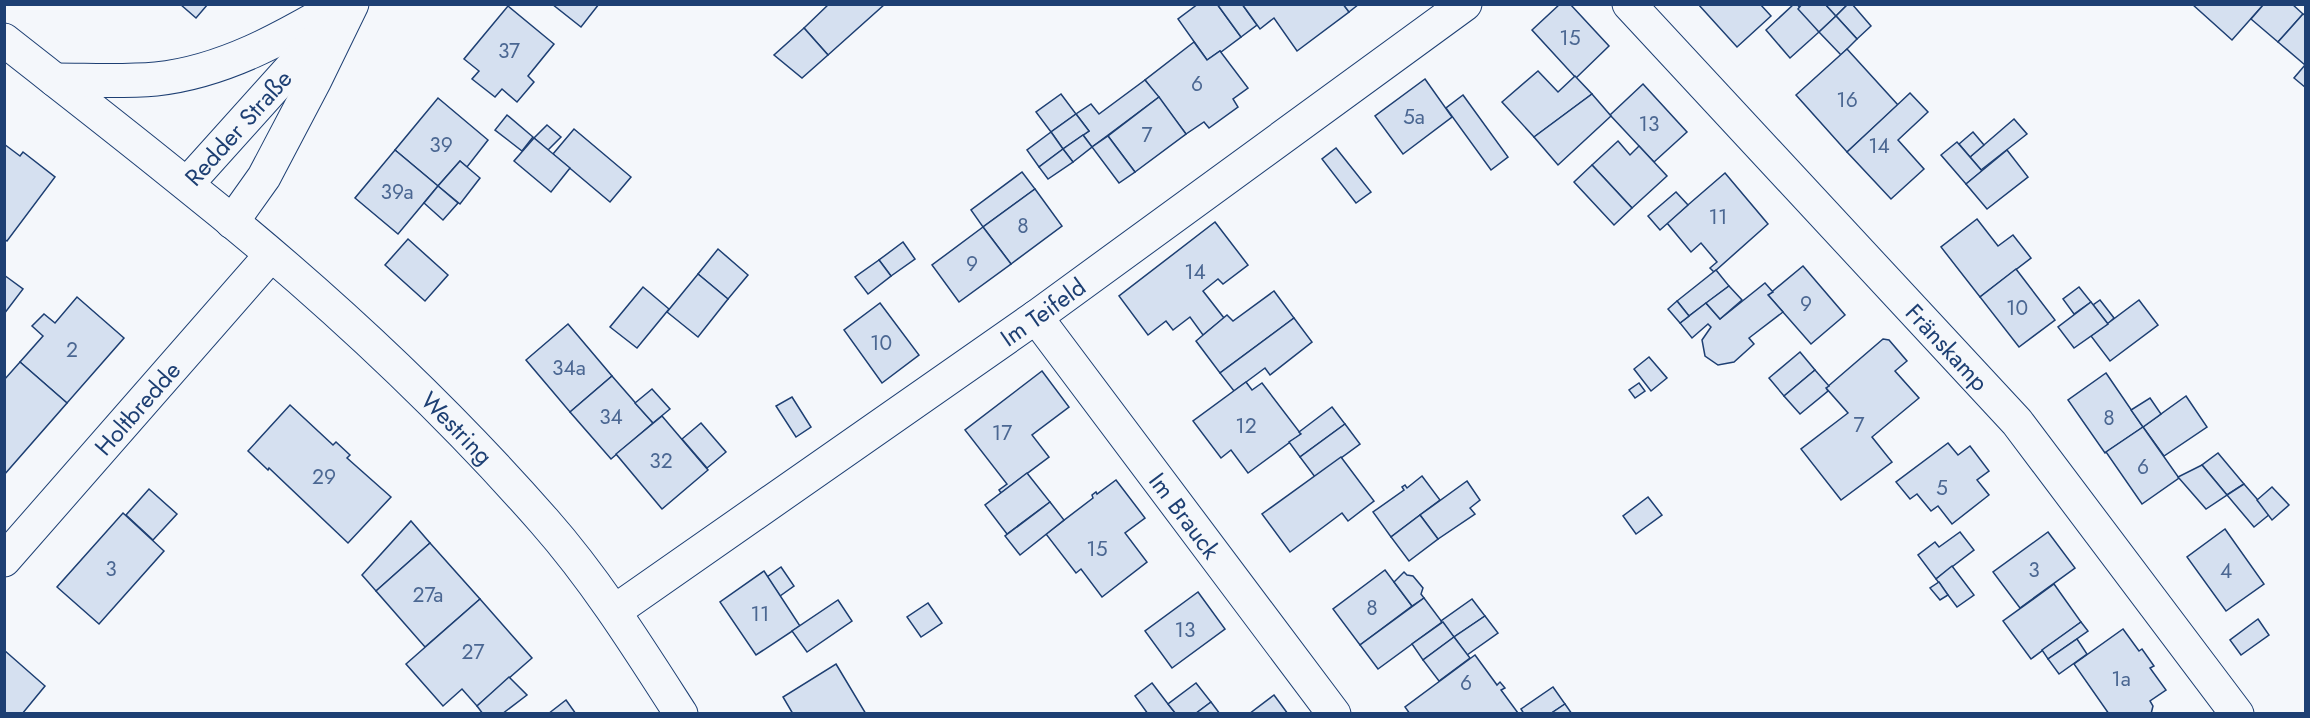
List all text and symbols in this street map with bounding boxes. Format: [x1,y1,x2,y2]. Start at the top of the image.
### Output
house number: 15 [1559,23,1581,53]
house number: 37 [498,36,520,66]
street label: Redder Straße [176,62,300,193]
house number: 6 [1191,69,1203,99]
house number: 16 [1836,85,1858,115]
house number: 5a [1403,102,1425,132]
house number: 13 [1639,109,1659,139]
house number: 7 [1141,120,1153,150]
house number: 39 [429,130,453,160]
house number: 14 [1868,131,1890,161]
house number: 39a [380,177,414,207]
house number: 11 [1709,202,1727,232]
house number: 8 [1017,211,1029,241]
house number: 9 [966,249,978,279]
house number: 14 [1184,257,1206,287]
street label: Im Teifeld [993,269,1093,354]
house number: 9 [1800,289,1812,319]
house number: 10 [2006,293,2028,323]
street label: Fränskamp [1898,295,1997,399]
house number: 10 [870,328,892,358]
house number: 2 [66,335,78,365]
street label: Holtbredde [86,353,188,463]
house number: 34a [552,353,586,383]
street label: Westring [413,383,501,472]
house number: 34 [599,402,623,432]
house number: 8 [2103,403,2115,433]
house number: 7 [1853,410,1865,440]
house number: 12 [1235,411,1257,441]
house number: 17 [992,418,1012,448]
house number: 32 [649,446,673,476]
house number: 6 [2137,452,2149,482]
house number: 29 [312,462,336,492]
street label: Im Brauck [1141,465,1229,566]
house number: 5 [1936,473,1948,503]
house number: 15 [1086,534,1108,564]
house number: 3 [105,554,117,584]
house number: 3 [2028,555,2040,585]
house number: 4 [2220,556,2232,586]
house number: 27a [413,580,443,610]
house number: 8 [1366,593,1378,623]
house number: 11 [751,599,769,629]
house number: 13 [1175,615,1195,645]
house number: 27 [462,637,484,667]
house number: 1a [2111,664,2131,694]
house number: 6 [1460,668,1472,698]

